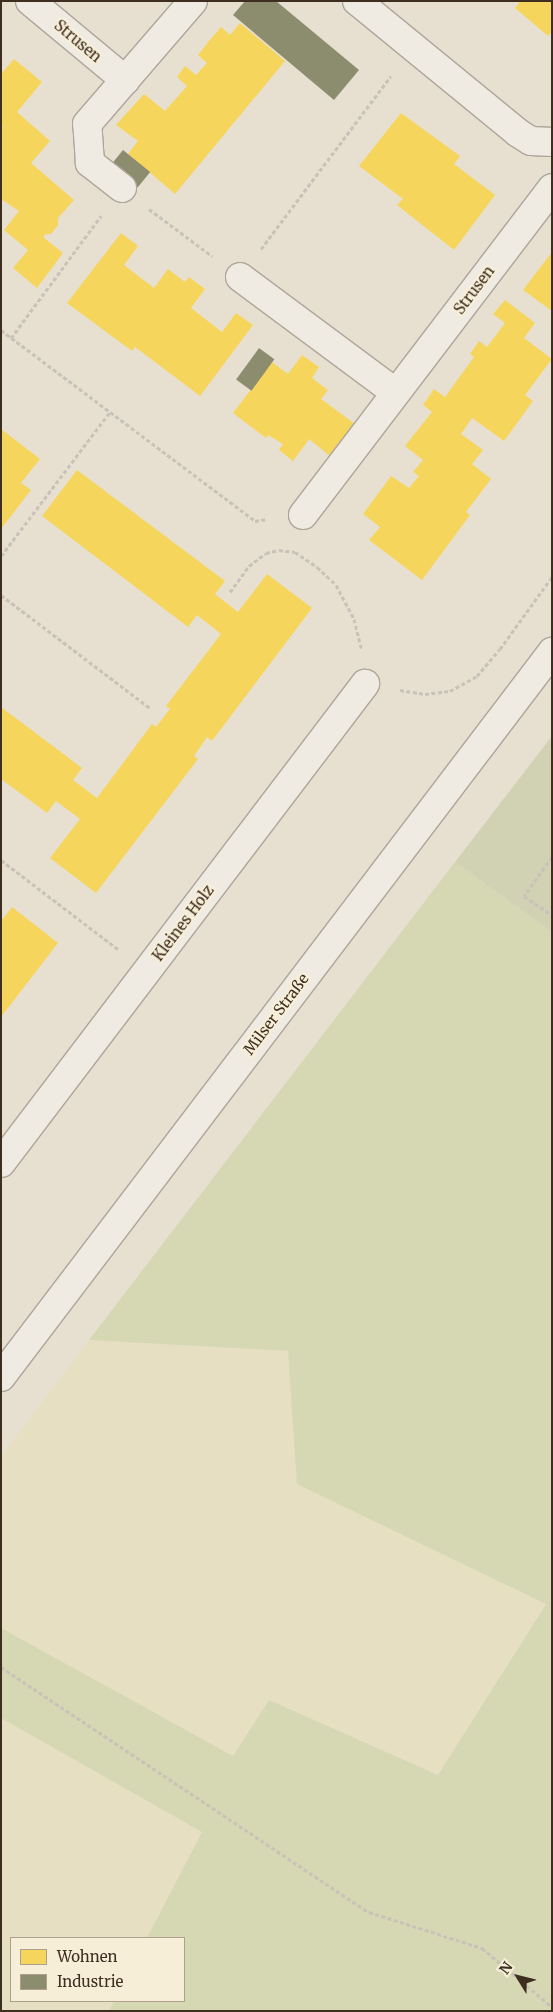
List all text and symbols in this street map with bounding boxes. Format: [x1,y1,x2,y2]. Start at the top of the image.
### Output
street label: Strusen [51,16,105,66]
street label: Strusen [450,262,498,318]
street label: Kleines Holz [149,882,217,964]
street label: Milser Straße [240,970,312,1058]
legend [10,1937,185,2002]
text: Wohnen [57,1947,117,1966]
north arrow [493,1952,543,2002]
text: N [495,1958,516,1978]
text: Industrie [57,1972,123,1991]

